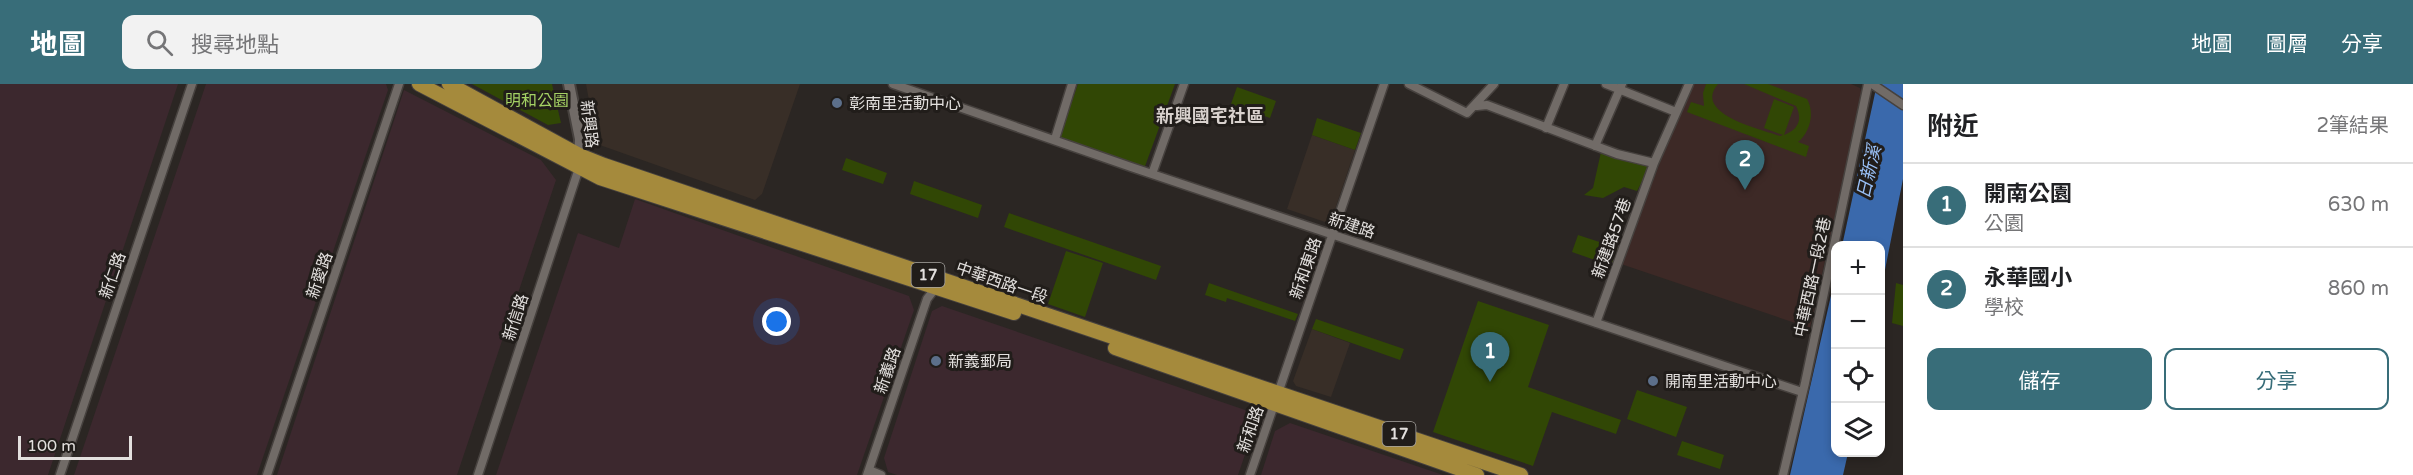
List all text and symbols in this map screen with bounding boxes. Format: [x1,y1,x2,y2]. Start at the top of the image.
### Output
search box [122,15,542,69]
icon: search [143,26,176,59]
text: 地圖 [30,28,86,62]
text: 搜尋地點 [191,32,279,58]
text: 地圖 [2191,32,2233,57]
text: 圖層 [2266,32,2308,57]
text: 分享 [2341,32,2383,57]
park label: 明和公園 [505,91,569,111]
place label: 彰南里活動中心 [849,94,961,114]
marker: 彰南里活動中心 [830,96,844,110]
street label: 新興路 [576,99,602,149]
district label: 新興國宅社區 [1156,105,1264,127]
text: 附近 [1927,111,1979,142]
text: 2筆結果 [2316,114,2389,138]
water label: 日新溪 [1852,140,1886,201]
pin: 2 [1726,141,1764,190]
text: 開南公園 [1984,181,2072,207]
text: 1 [1940,193,1953,217]
text: 630 m [2328,193,2389,217]
street label: 新建路57巷 [1588,195,1636,281]
street label: 新建路 [1326,209,1378,243]
text: 公園 [1984,212,2024,236]
street label: 中華西路一段2巷 [1791,215,1835,339]
street label: 新和東路 [1286,235,1326,302]
map controls [1831,241,1885,457]
button: + [1831,241,1885,295]
street label: 新仁路 [96,249,130,301]
street label: 新愛路 [303,249,337,301]
street label: 中華西路一段 [953,258,1050,308]
road number: 17 [912,263,944,287]
text: 永華國小 [1984,265,2072,291]
text: 2 [1940,277,1953,301]
text: 860 m [2328,277,2389,301]
street label: 新信路 [499,291,533,343]
button: − [1831,295,1885,349]
text: 學校 [1984,296,2024,320]
your location [762,307,791,336]
pin: 1 [1470,332,1510,382]
street label: 新義路 [871,344,905,396]
button: 儲存 [1927,348,2152,410]
button: 分享 [2164,348,2389,410]
button: locate [1831,349,1885,403]
place label: 新義郵局 [948,352,1012,372]
marker: 新義郵局 [929,354,943,368]
place label: 開南里活動中心 [1665,372,1777,392]
marker: 開南里活動中心 [1646,374,1660,388]
street label: 新和路 [1234,403,1268,455]
button: layers [1831,403,1885,457]
road number: 17 [1382,422,1416,446]
scale bar [18,433,132,460]
text: 100 m [27,436,76,456]

